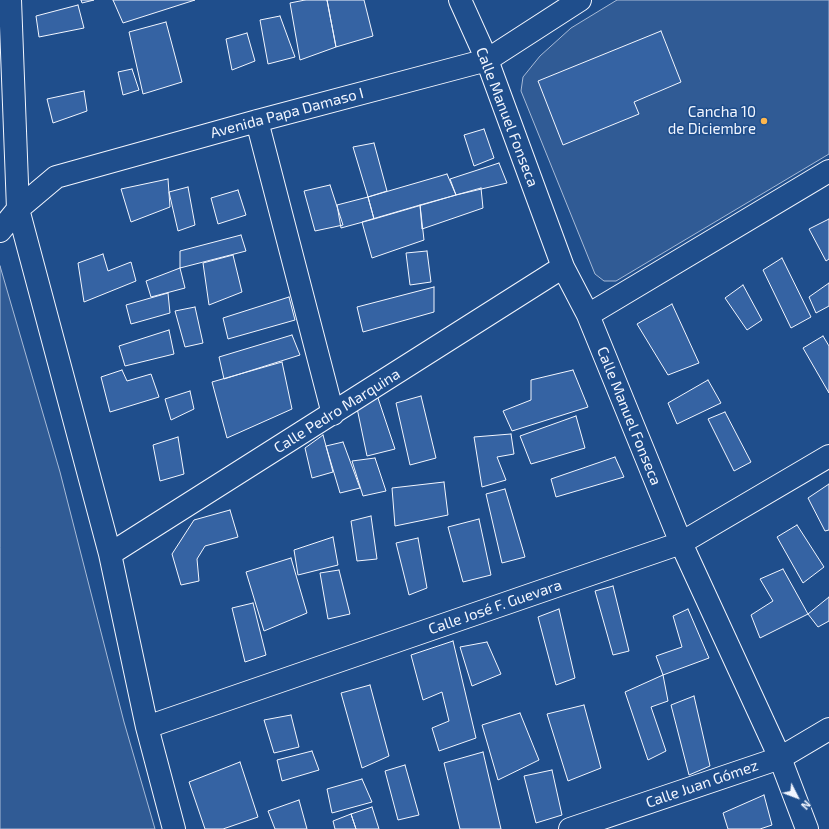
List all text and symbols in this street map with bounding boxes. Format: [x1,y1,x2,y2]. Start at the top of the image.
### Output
street label: Calle Manuel Fonseca [472,45,542,189]
street label: Avenida Papa Damaso I [208,84,366,142]
place label: Cancha 10 de Diciembre [668,103,756,138]
marker: Cancha 10 de Diciembre [759,116,769,126]
street label: Calle Manuel Fonseca [593,344,665,488]
street label: Calle Pedro Marquina [271,365,403,457]
street label: Calle José F. Guevara [426,576,564,638]
street label: Calle Juan Gómez [643,756,761,812]
north arrow [777,777,817,817]
text: N [799,798,814,813]

